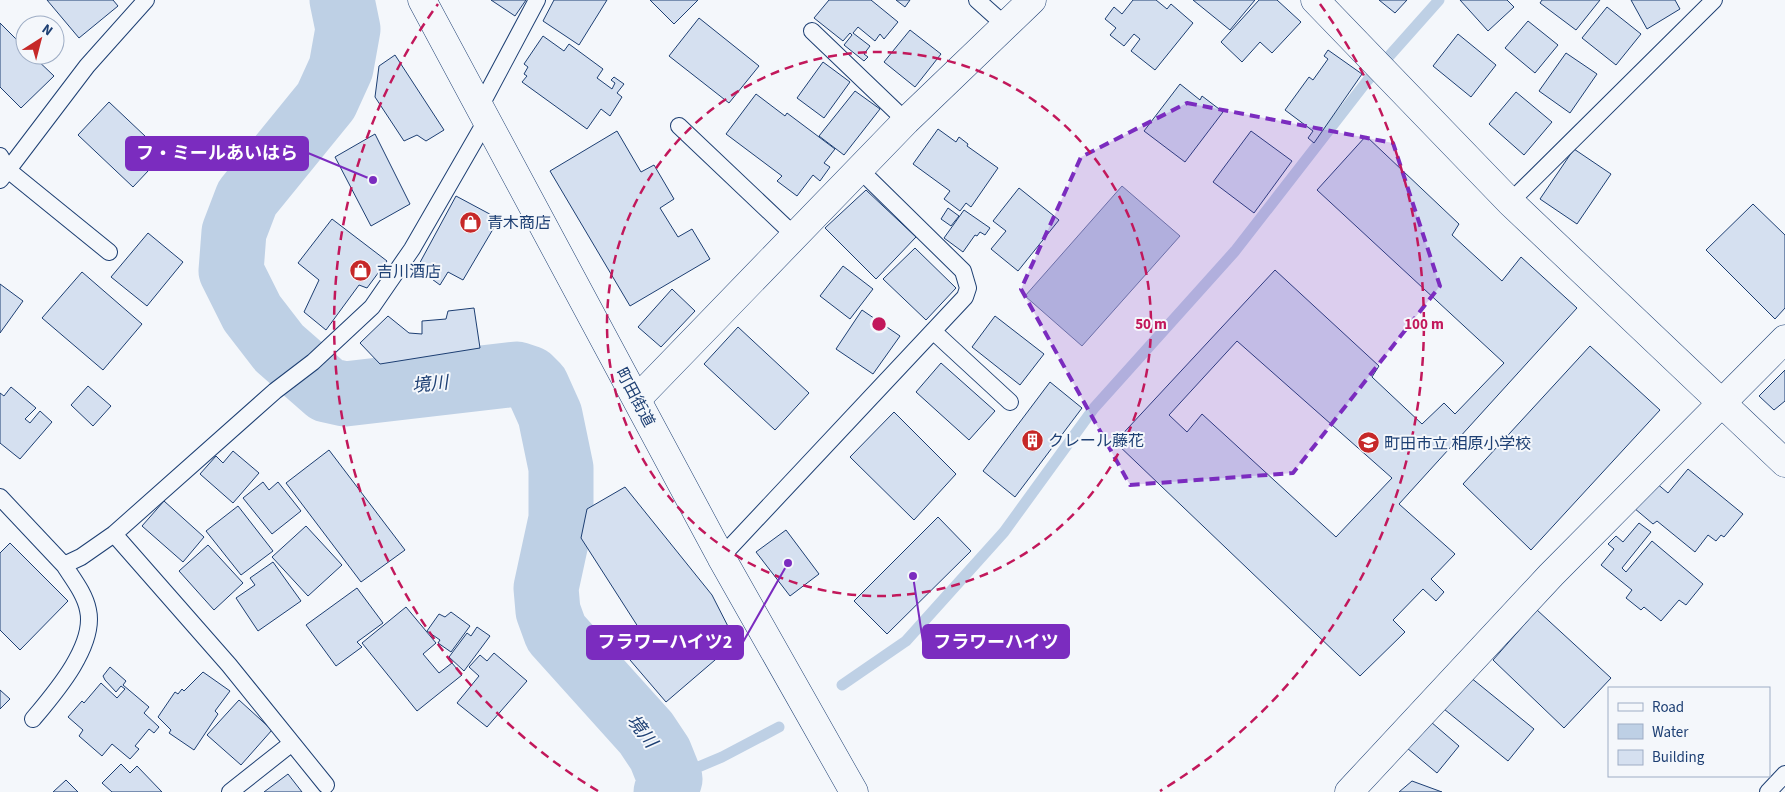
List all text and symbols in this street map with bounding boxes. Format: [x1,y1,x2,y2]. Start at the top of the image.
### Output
north arrow [15,15,65,65]
text: N [37,19,57,41]
callout: フ・ミールあいはら [126,137,308,170]
text: フ・ミールあいはら [136,141,298,166]
shop icon: 青木商店 [459,210,483,234]
place label: 青木商店 [487,212,551,234]
shop icon: 吉川酒店 [349,259,373,283]
place label: 吉川酒店 [377,261,441,283]
text: 50 m [1135,314,1167,335]
text: 100 m [1404,314,1444,335]
centre of rings [870,315,888,333]
street label: 町田街道 [610,364,660,431]
water label: 境川 [411,370,451,399]
building icon: クレール藤花 [1020,428,1044,452]
place label: クレール藤花 [1048,430,1144,452]
school or university icon: 町田市立 相原小学校 [1356,431,1380,455]
place label: 町田市立 相原小学校 [1384,433,1531,455]
callout: フラワーハイツ [923,625,1069,658]
callout: フラワーハイツ2 [587,626,743,659]
text: フラワーハイツ2 [598,630,732,655]
text: フラワーハイツ [933,630,1059,655]
legend [1608,687,1770,777]
text: Road [1652,697,1684,718]
water label: 境川 [621,709,664,755]
text: Water [1652,722,1689,743]
text: Building [1652,747,1705,768]

